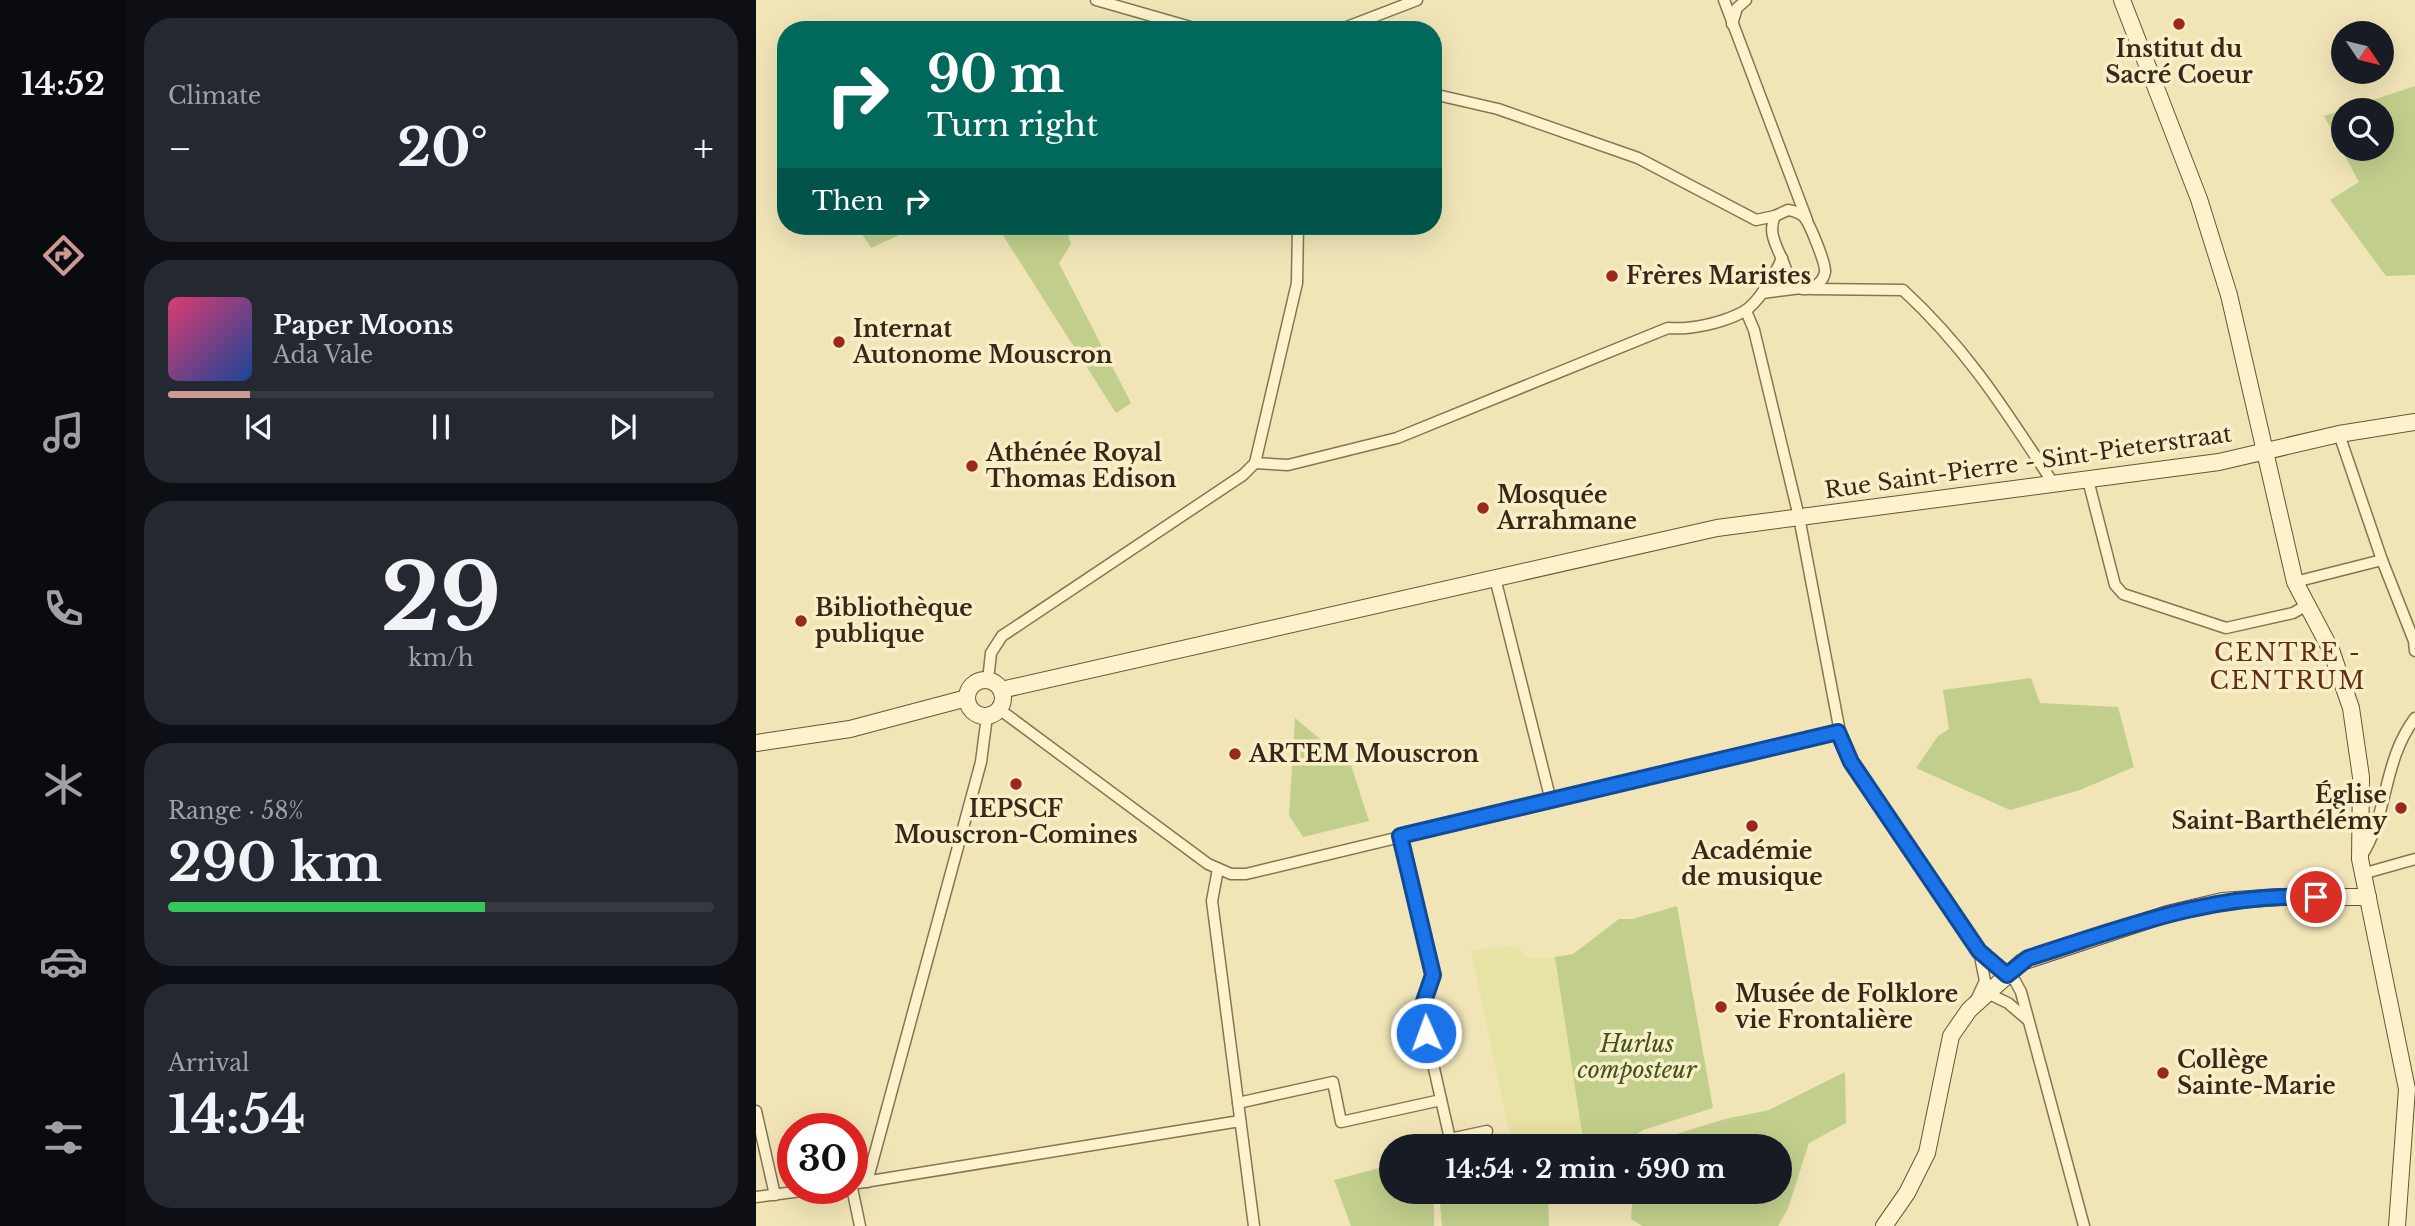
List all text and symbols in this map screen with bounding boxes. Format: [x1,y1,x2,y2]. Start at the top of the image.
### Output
marker: Institut du Sacré Coeur [2171,16,2187,32]
north arrow [2331,21,2394,84]
map controls [2331,21,2394,161]
place label: Institut du Sacré Coeur [2105,35,2253,89]
text: 90 m [927,44,1064,105]
icon: right [812,49,903,140]
text: 14:52 [21,64,105,104]
text: Climate [168,82,261,110]
button: search [2331,98,2394,161]
text: Turn right [927,105,1098,145]
text: 20° [397,116,488,180]
text: − [168,125,192,172]
text: + [693,125,714,172]
icon: right [898,182,936,220]
text: Then [812,185,884,217]
icon: directions [39,231,88,280]
place label: Frères Maristes [1626,262,1811,290]
marker: Frères Maristes [1604,268,1620,284]
text: Paper Moons [273,309,454,341]
place label: Internat Autonome Mouscron [852,315,1113,369]
marker: Internat Autonome Mouscron [831,334,847,350]
text: Ada Vale [273,341,373,369]
icon: music [39,408,88,457]
icon: previous [240,408,278,446]
icon: pause [422,408,460,446]
icon: next [604,408,642,446]
street label: Rue Saint-Pierre - Sint-Pieterstraat [1823,420,2234,504]
place label: Athénée Royal Thomas Edison [985,439,1177,493]
marker: Athénée Royal Thomas Edison [964,458,980,474]
place label: Mosquée Arrahmane [1496,481,1637,535]
marker: Mosquée Arrahmane [1475,500,1491,516]
text: 29 [381,542,501,655]
icon: phone [39,584,88,633]
place label: Bibliothèque publique [815,594,973,648]
marker: Bibliothèque publique [793,613,809,629]
district label: CENTRE - CENTRUM [2210,638,2366,695]
text: km/h [408,644,474,672]
place label: ARTEM Mouscron [1248,740,1479,768]
marker: ARTEM Mouscron [1227,746,1243,762]
icon: climate [39,760,88,809]
marker: IEPSCF Mouscron-Comines [1008,776,1024,792]
place label: Église Saint-Barthélémy [2172,780,2388,835]
place label: IEPSCF Mouscron-Comines [894,795,1138,849]
text: Range · 58% [168,797,304,825]
marker: Église Saint-Barthélémy [2393,800,2409,816]
marker: Académie de musique [1744,818,1760,834]
text: 290 km [168,831,382,895]
place label: Académie de musique [1681,837,1823,891]
pin [2286,867,2346,927]
icon: arrive [2297,878,2335,916]
icon: car [39,937,88,986]
place label: Musée de Folklore vie Frontalière [1735,980,1958,1034]
position arrow [1389,996,1463,1070]
marker: Musée de Folklore vie Frontalière [1713,999,1729,1015]
park label: Hurlus composteur [1577,1030,1698,1084]
place label: Collège Sainte-Marie [2177,1046,2336,1100]
text: Arrival [168,1049,249,1077]
marker: Collège Sainte-Marie [2155,1065,2171,1081]
text: 14:54 [168,1083,305,1147]
icon: filters [39,1113,88,1162]
speed limit sign: 30 [777,1113,868,1204]
text: 14:54 · 2 min · 590 m [1445,1153,1726,1185]

